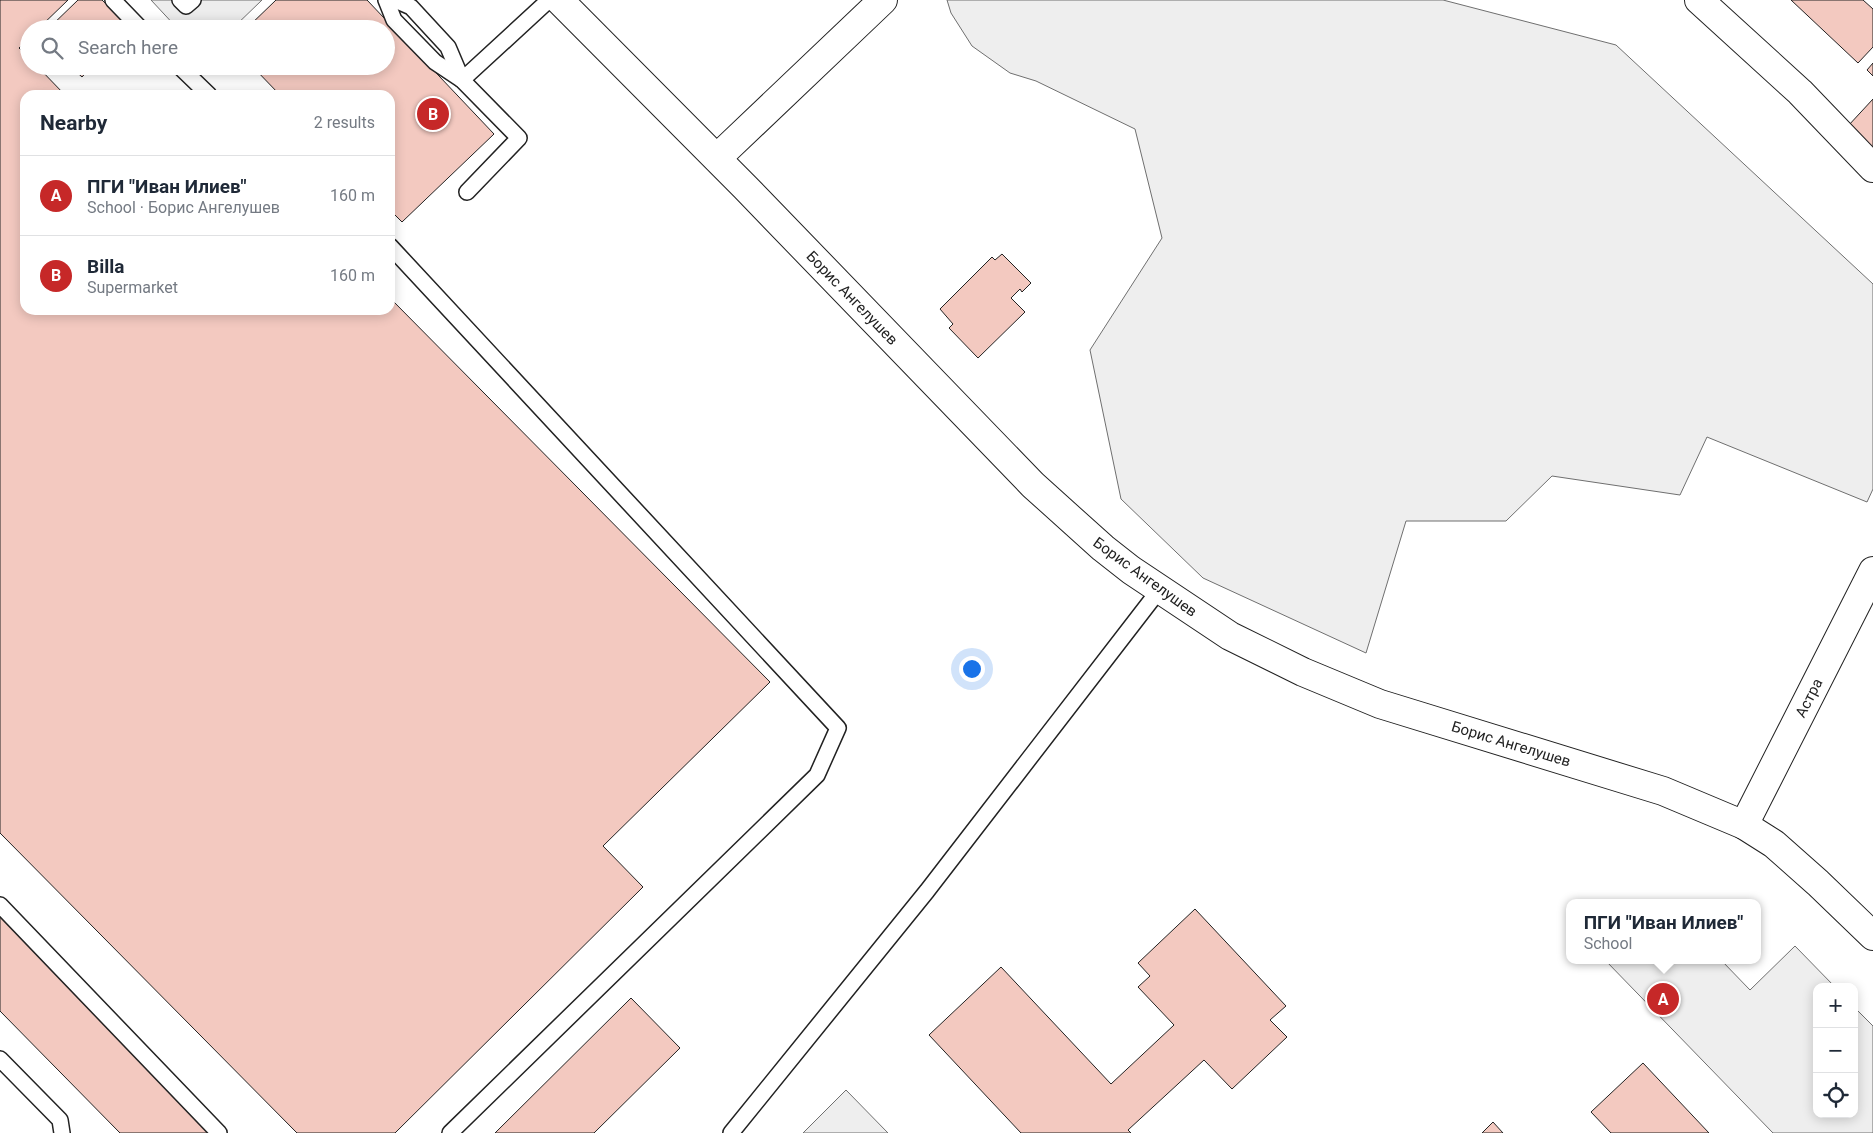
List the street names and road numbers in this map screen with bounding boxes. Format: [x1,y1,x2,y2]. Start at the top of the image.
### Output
street label: Борис Ангелушев [803,247,901,349]
street label: Борис Ангелушев [1090,533,1200,621]
street label: Астра [1792,675,1826,721]
street label: Борис Ангелушев [1449,717,1573,771]

